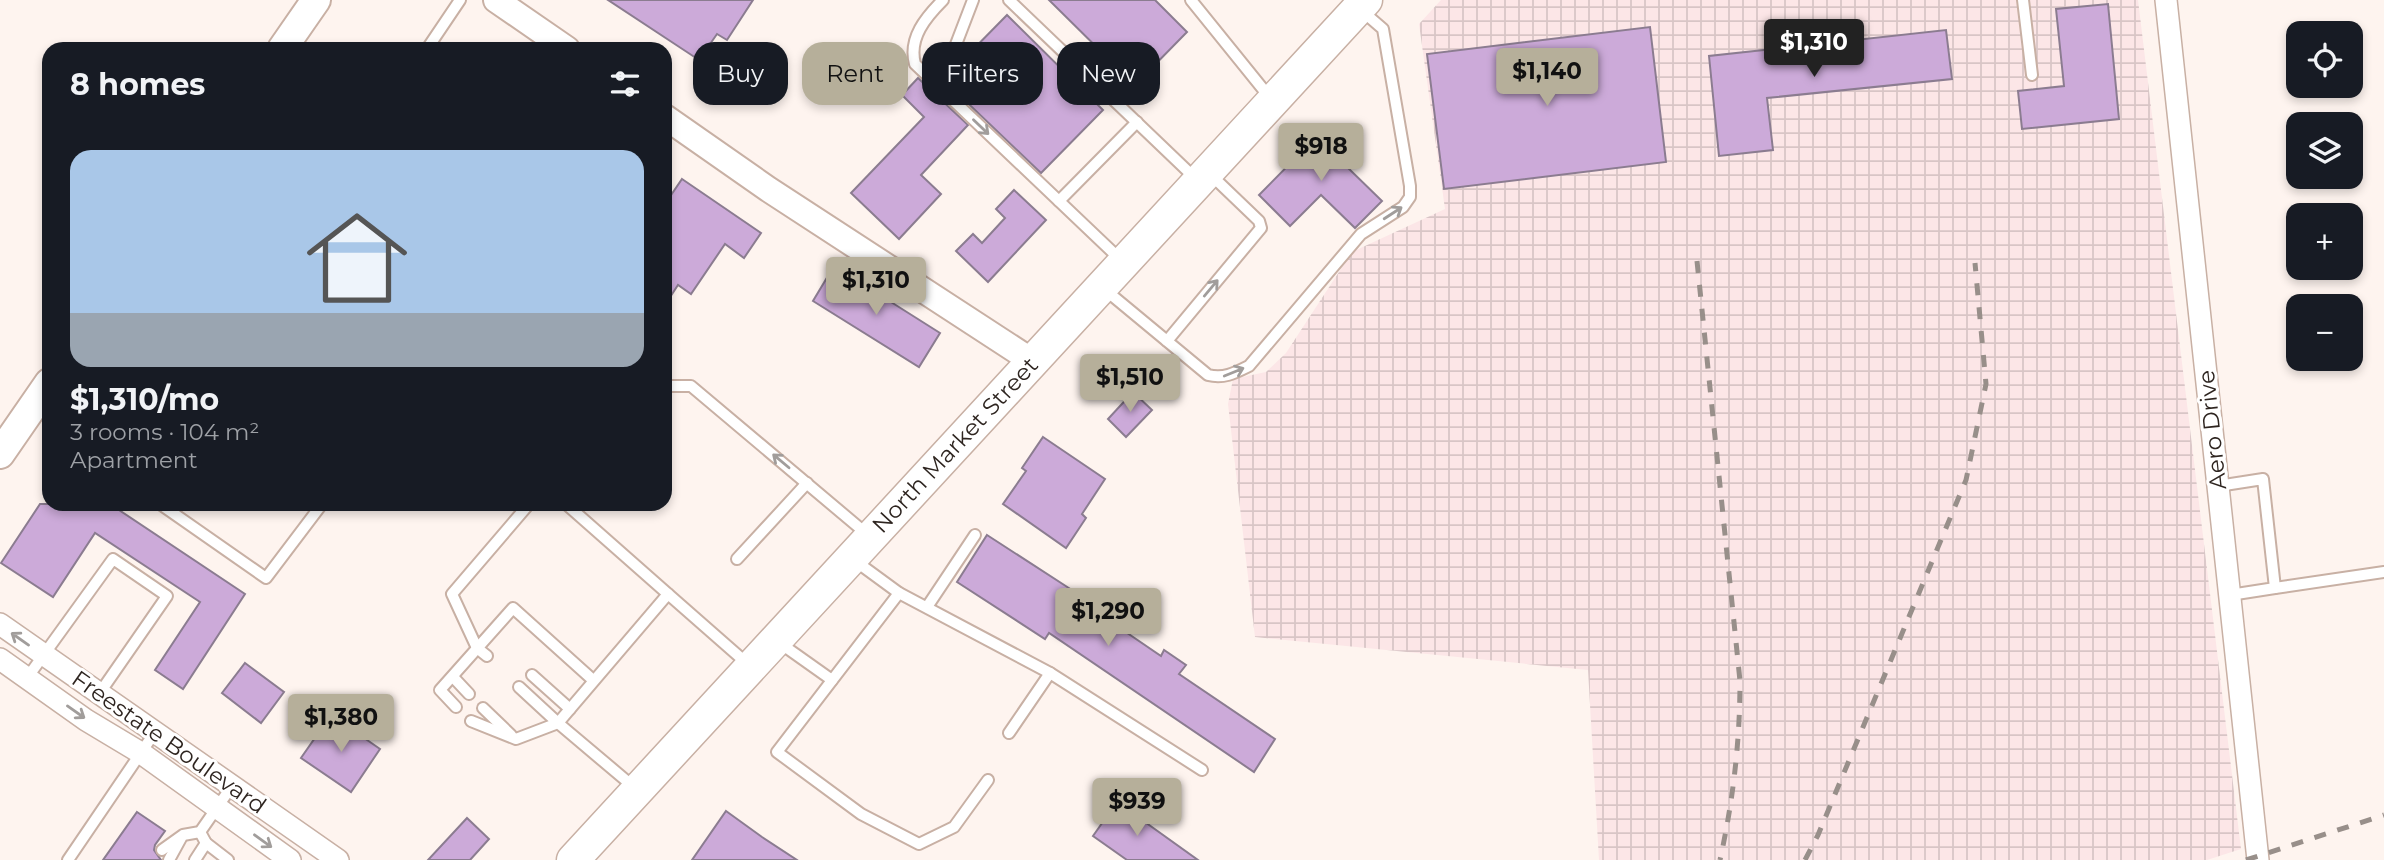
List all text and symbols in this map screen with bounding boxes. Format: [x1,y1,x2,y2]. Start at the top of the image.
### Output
pin: $1,310 [1757,20,1871,79]
map controls [2286,21,2363,371]
button: locate [2286,21,2363,98]
text: $1,310 [1780,28,1848,56]
chip: Buy [693,42,788,105]
chip: Rent [802,42,908,105]
chip: Filters [922,42,1043,105]
chip: New [1057,42,1160,105]
pin: $1,140 [1490,48,1604,108]
text: $1,140 [1512,57,1582,85]
icon: filters [606,65,644,103]
text: 8 homes [70,66,205,103]
button: layers [2286,112,2363,189]
one-way arrow [972,118,989,135]
pin: $918 [1280,124,1362,183]
text: $918 [1294,132,1348,160]
icon: home [294,195,420,321]
button: + [2286,203,2363,280]
one-way arrow [1383,206,1402,220]
pin: $1,310 [819,258,933,317]
text: $1,310 [842,266,910,294]
one-way arrow [1203,280,1218,298]
button: − [2286,294,2363,371]
street label: North Market Street [866,351,1044,539]
pin: $1,510 [1073,354,1187,414]
text: $1,510 [1096,363,1164,391]
one-way arrow [1223,365,1245,378]
street label: Aero Drive [2192,369,2232,491]
text: $1,310/mo [70,381,219,418]
text: 3 rooms · 104 m² [70,418,259,446]
text: Apartment [70,446,198,474]
one-way arrow [772,453,790,469]
pin: $1,290 [1051,588,1165,648]
text: $1,290 [1071,597,1145,625]
one-way arrow [11,632,30,646]
street label: Freestate Boulevard [66,664,272,820]
pin: $1,380 [284,694,398,754]
text: $1,380 [304,703,378,731]
one-way arrow [66,705,85,719]
pin: $939 [1096,778,1178,838]
text: $939 [1108,787,1166,815]
one-way arrow [253,834,272,848]

